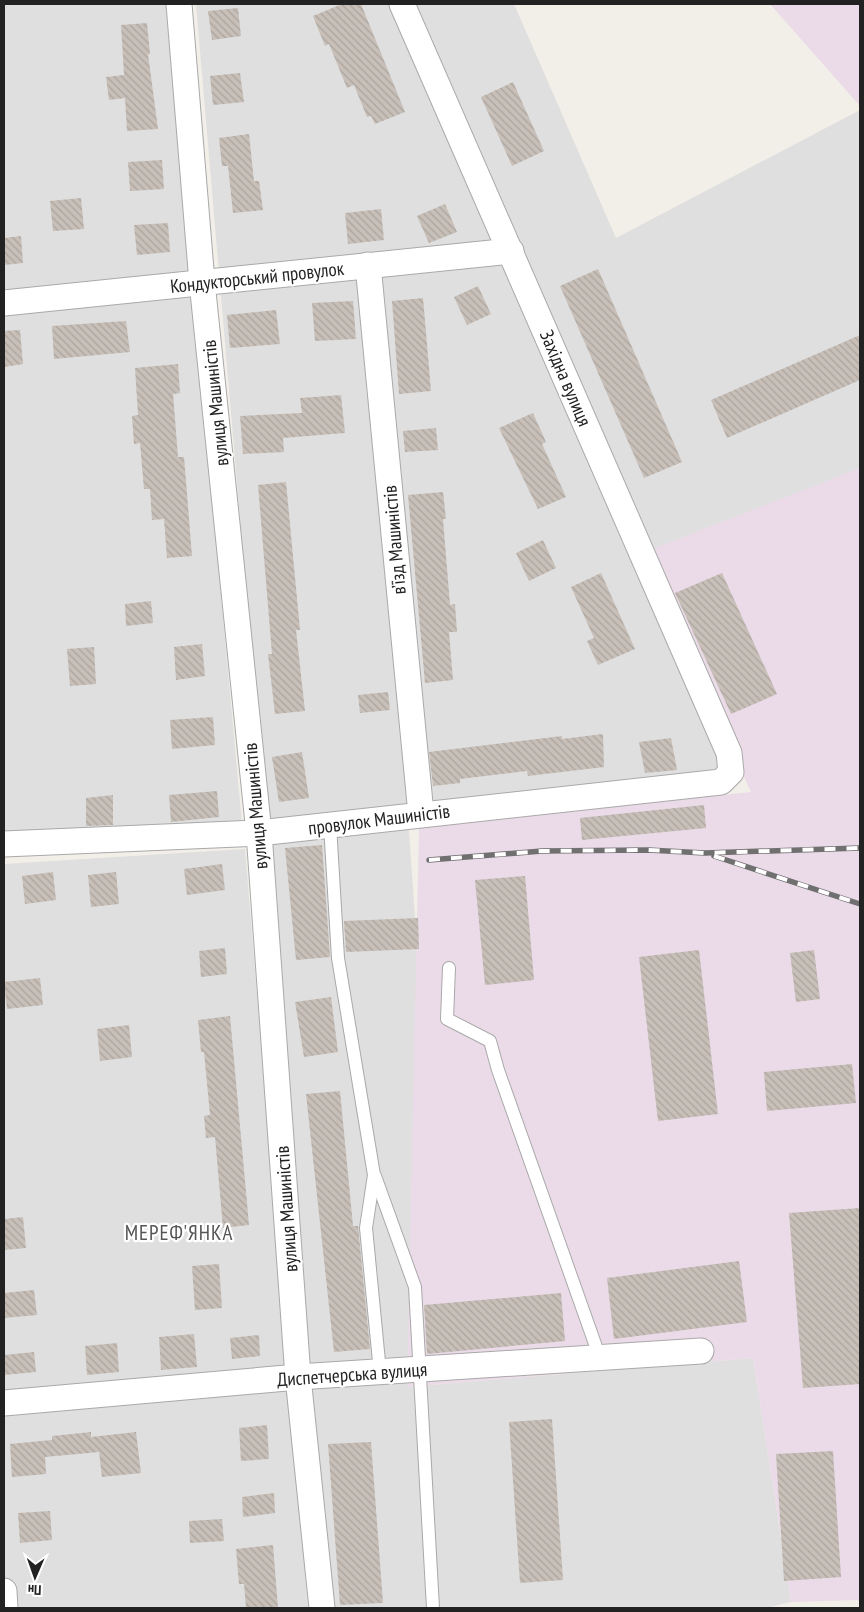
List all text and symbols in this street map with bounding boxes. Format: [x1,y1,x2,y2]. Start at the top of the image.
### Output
street label: Кондукторський провулок [169,256,346,298]
street label: Західна вулиця [535,326,597,430]
street label: вулиця Машиністів [196,339,234,467]
street label: в’їзд Машиністів [377,484,411,596]
street label: вулиця Машиністів [238,742,272,870]
street label: провулок Машиністів [307,798,451,840]
street label: вулиця Машиністів [270,1145,302,1273]
district label: МЕРЕФ'ЯНКА [125,1219,233,1246]
street label: Диспетчерська вулиця [276,1357,428,1391]
north arrow [10,1552,60,1602]
text: Пн [27,1581,42,1599]

